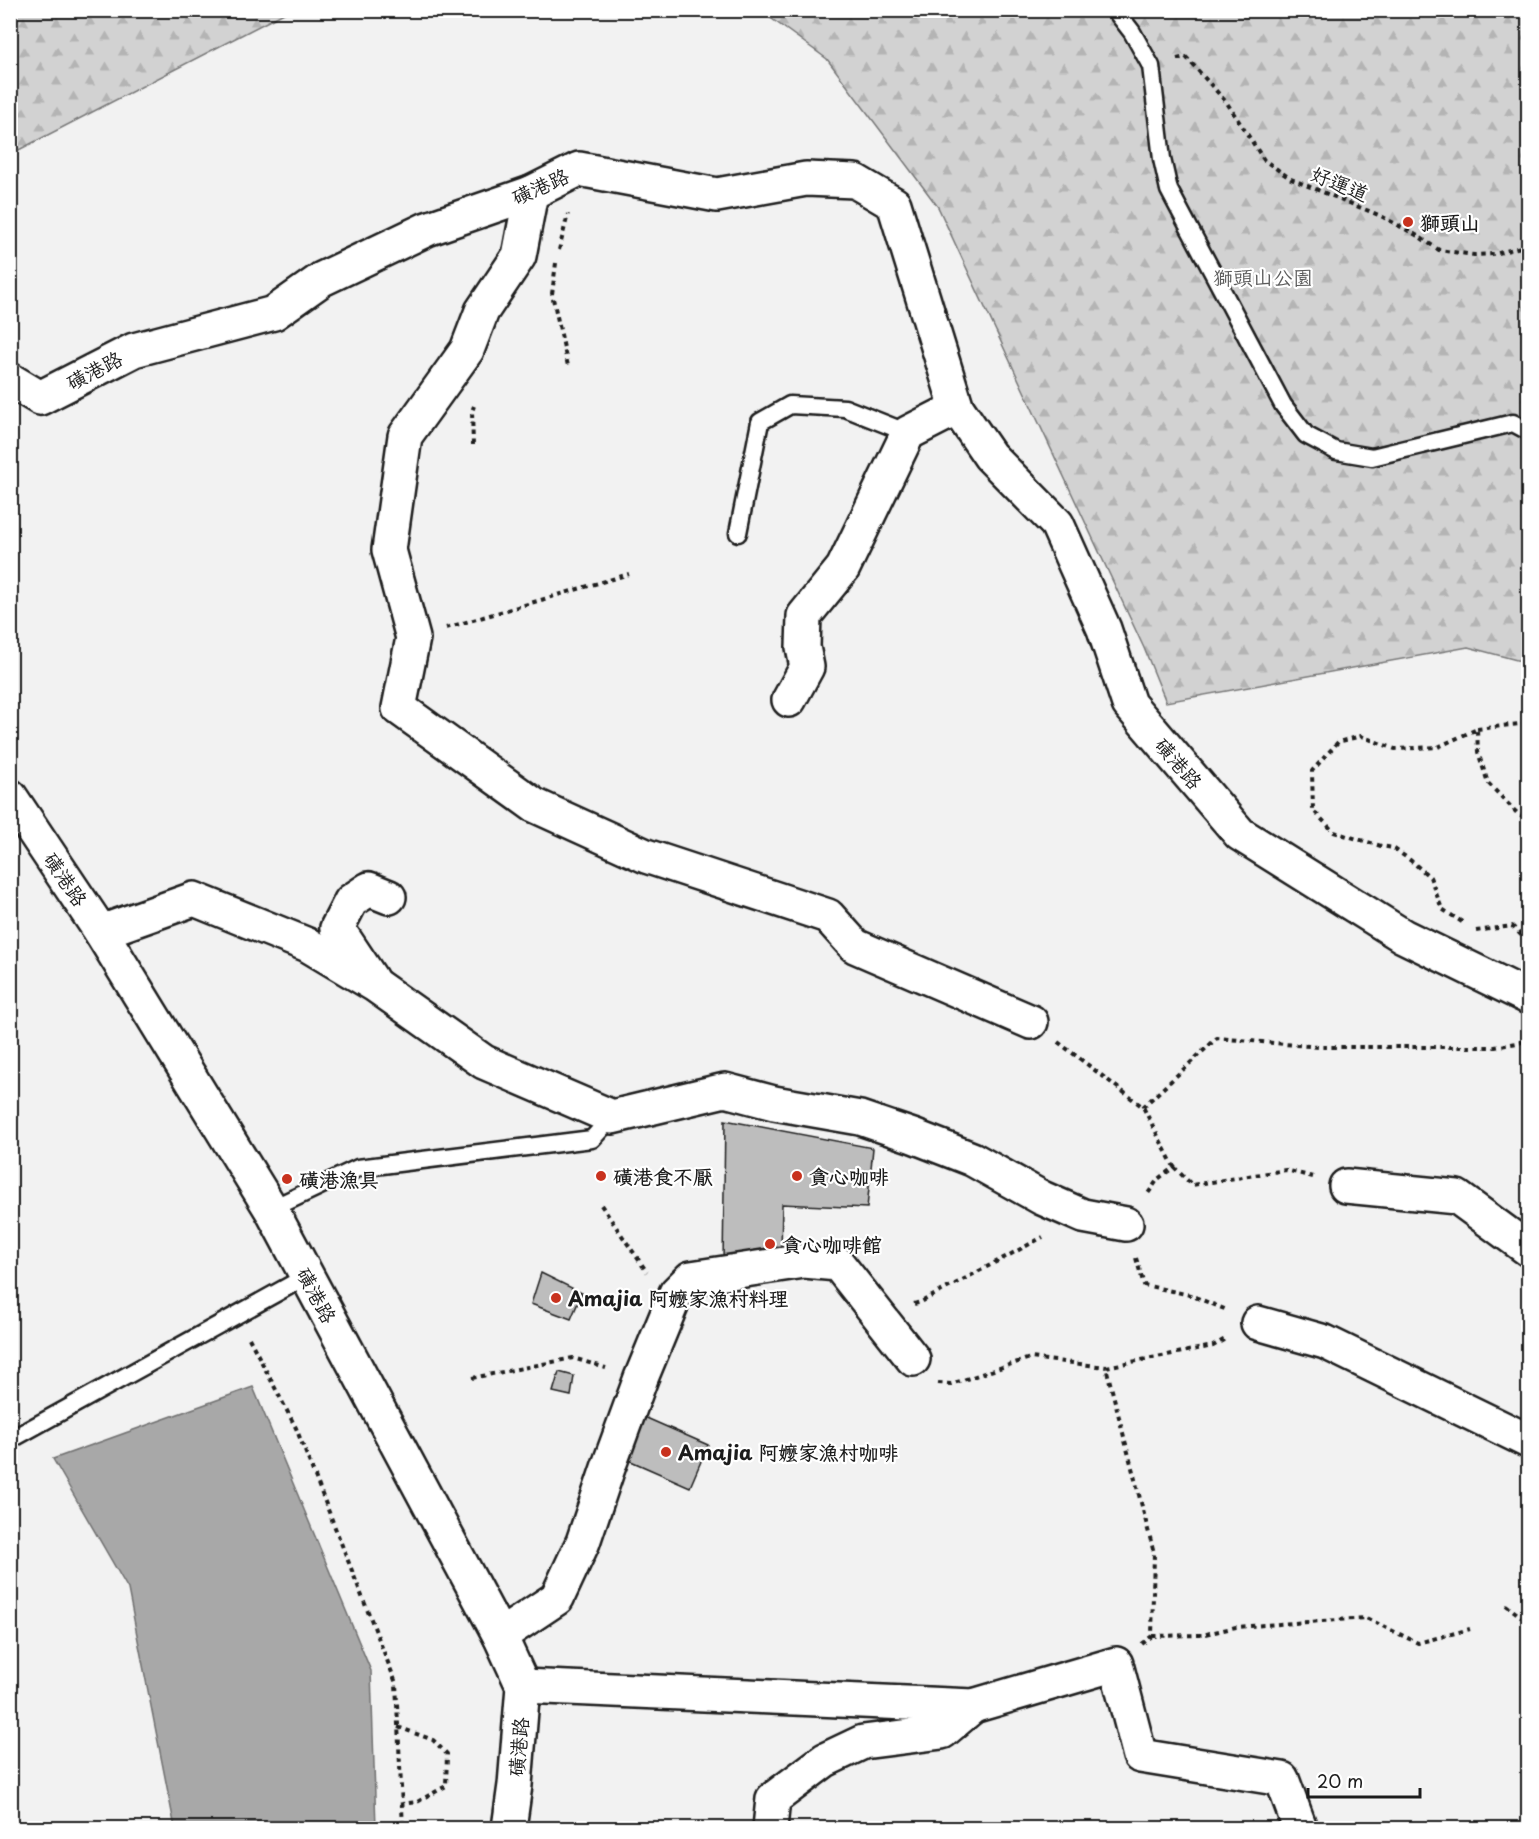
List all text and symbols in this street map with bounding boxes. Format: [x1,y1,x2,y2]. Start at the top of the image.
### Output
street label: 好運道 [1307,158,1373,208]
street label: 磺港路 [506,160,574,212]
place label: 獅頭山 [1420,207,1480,237]
marker: 獅頭山 [1401,215,1415,229]
park label: 獅頭山公園 [1213,262,1313,292]
street label: 磺港路 [60,343,128,397]
street label: 磺港路 [1148,731,1211,796]
street label: 磺港路 [37,846,96,913]
place label: 磺港食不厭 [613,1161,713,1191]
place label: 貪心咖啡 [809,1161,889,1191]
place label: 磺港漁具 [299,1164,379,1194]
marker: 磺港食不厭 [594,1169,608,1183]
marker: 貪心咖啡 [790,1169,804,1183]
marker: 磺港漁具 [280,1172,294,1186]
place label: 貪心咖啡館 [782,1229,882,1259]
marker: 貪心咖啡館 [763,1237,777,1251]
street label: 磺港路 [290,1261,345,1329]
place label: Amajia 阿嬤家漁村料理 [568,1283,788,1313]
marker: Amajia 阿嬤家漁村料理 [549,1291,563,1305]
place label: Amajia 阿嬤家漁村咖啡 [678,1437,898,1467]
marker: Amajia 阿嬤家漁村咖啡 [659,1445,673,1459]
street label: 磺港路 [500,1715,536,1778]
scale bar [1308,1761,1420,1799]
text: 20 m [1317,1767,1363,1794]

